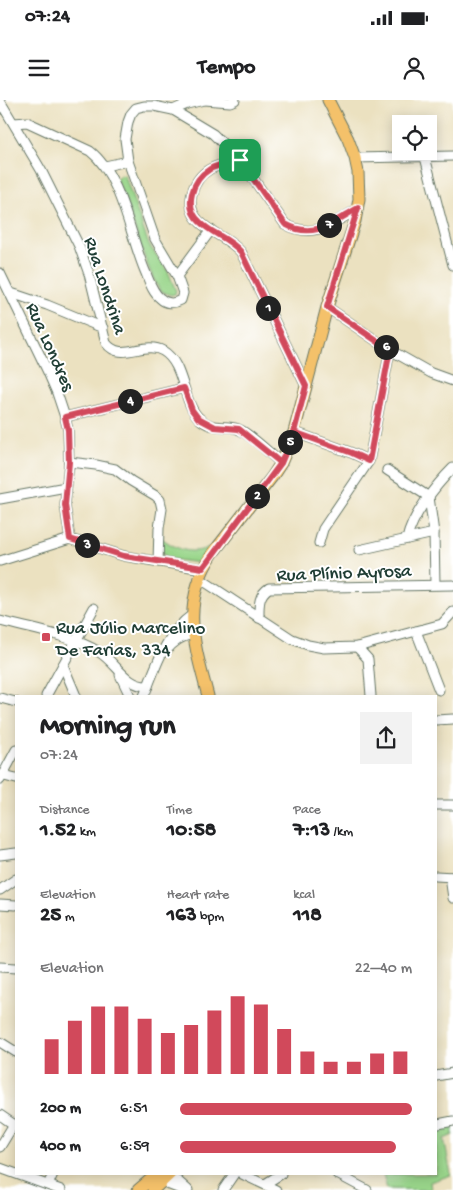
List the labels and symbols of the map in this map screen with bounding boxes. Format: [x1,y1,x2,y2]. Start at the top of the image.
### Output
pin [219,139,261,181]
pin: 7 [316,212,342,238]
street label: Rua Londrina [77,234,131,339]
pin: 1 [256,296,280,320]
street label: Rua Londres [19,300,79,396]
pin: 6 [374,334,398,360]
pin: 4 [118,388,142,414]
pin: 5 [278,430,302,454]
pin: 2 [244,484,270,508]
pin: 3 [74,532,100,558]
street label: Rua Plínio Ayrosa [276,561,413,588]
place label: Rua Júlio Marcelino De Farias, 334 [54,618,206,663]
marker: Rua Júlio Marcelino De Farias, 334 [40,631,52,643]

